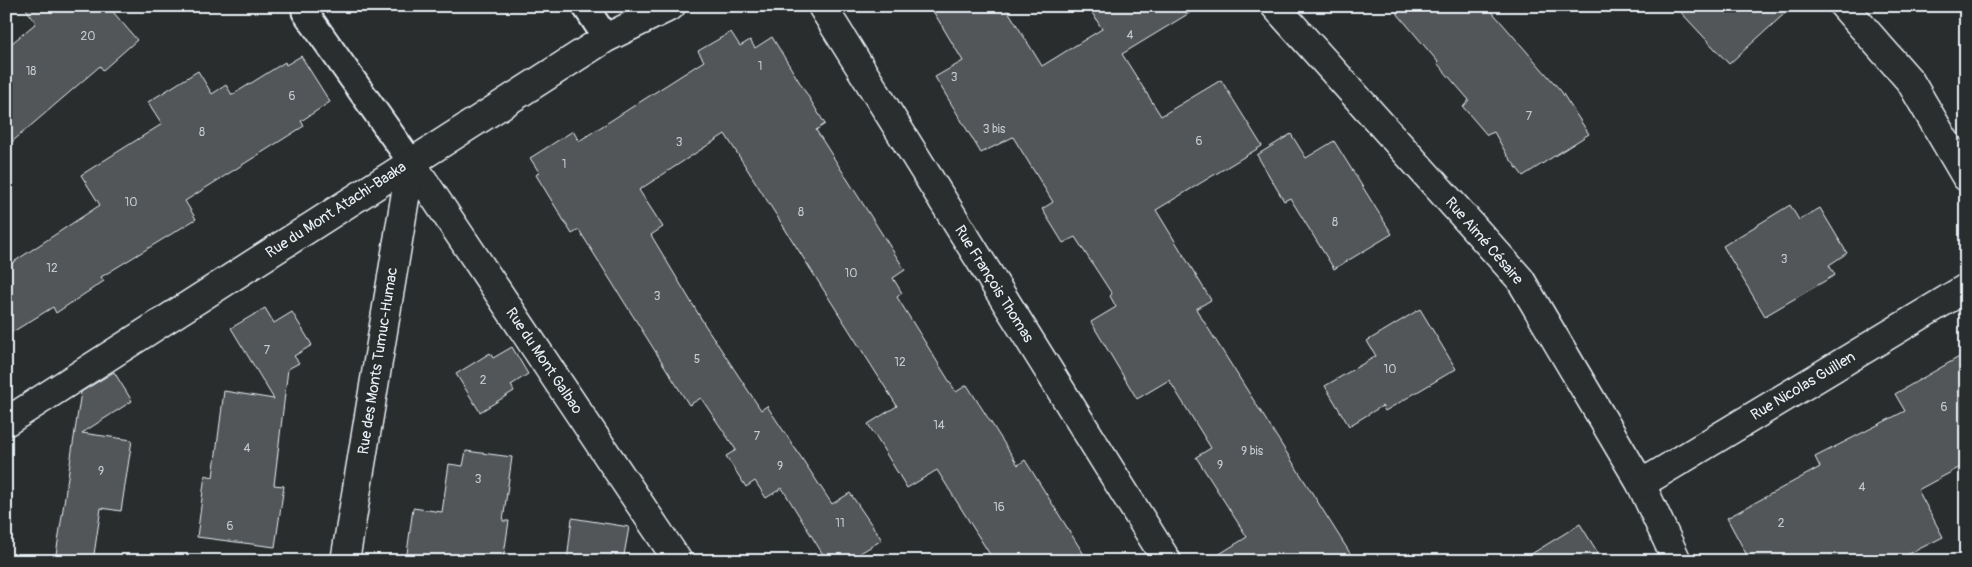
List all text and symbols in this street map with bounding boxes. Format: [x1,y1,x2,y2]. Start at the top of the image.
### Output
house number: 4 [1127,28,1134,43]
house number: 20 [81,29,95,44]
house number: 1 [758,59,762,74]
house number: 18 [26,64,36,79]
house number: 3 [951,70,958,85]
house number: 6 [289,89,296,104]
house number: 7 [1526,109,1533,124]
house number: 3 bis [983,122,1006,137]
house number: 8 [199,125,205,140]
house number: 6 [1196,134,1203,149]
house number: 3 [676,135,683,150]
street label: Rue du Mont Atachi-Baaka [262,157,410,263]
house number: 1 [562,157,566,172]
street label: Rue Aimé Césaire [1441,193,1527,289]
house number: 10 [125,195,137,210]
house number: 8 [798,205,804,220]
house number: 8 [1332,215,1338,230]
street label: Rue François Thomas [950,222,1038,346]
house number: 3 [1781,252,1788,267]
house number: 12 [46,261,58,276]
street label: Rue des Monts Tumuc-Humac [354,266,402,456]
house number: 10 [845,266,857,281]
house number: 3 [654,289,661,304]
street label: Rue du Mont Galbao [501,304,587,418]
house number: 7 [264,343,271,358]
street label: Rue Nicolas Guillen [1747,347,1859,425]
house number: 5 [694,352,700,367]
house number: 12 [894,355,906,370]
house number: 10 [1384,362,1396,377]
house number: 2 [480,373,487,388]
house number: 6 [1941,400,1948,415]
house number: 14 [933,418,945,433]
house number: 7 [754,429,761,444]
house number: 4 [244,441,251,456]
house number: 9 bis [1241,444,1264,459]
house number: 9 [1217,458,1223,473]
house number: 9 [777,459,783,474]
house number: 9 [98,464,104,479]
house number: 3 [475,472,482,487]
house number: 4 [1859,480,1866,495]
house number: 16 [993,500,1005,515]
house number: 11 [835,516,845,531]
house number: 2 [1778,516,1785,531]
house number: 6 [227,519,234,534]

